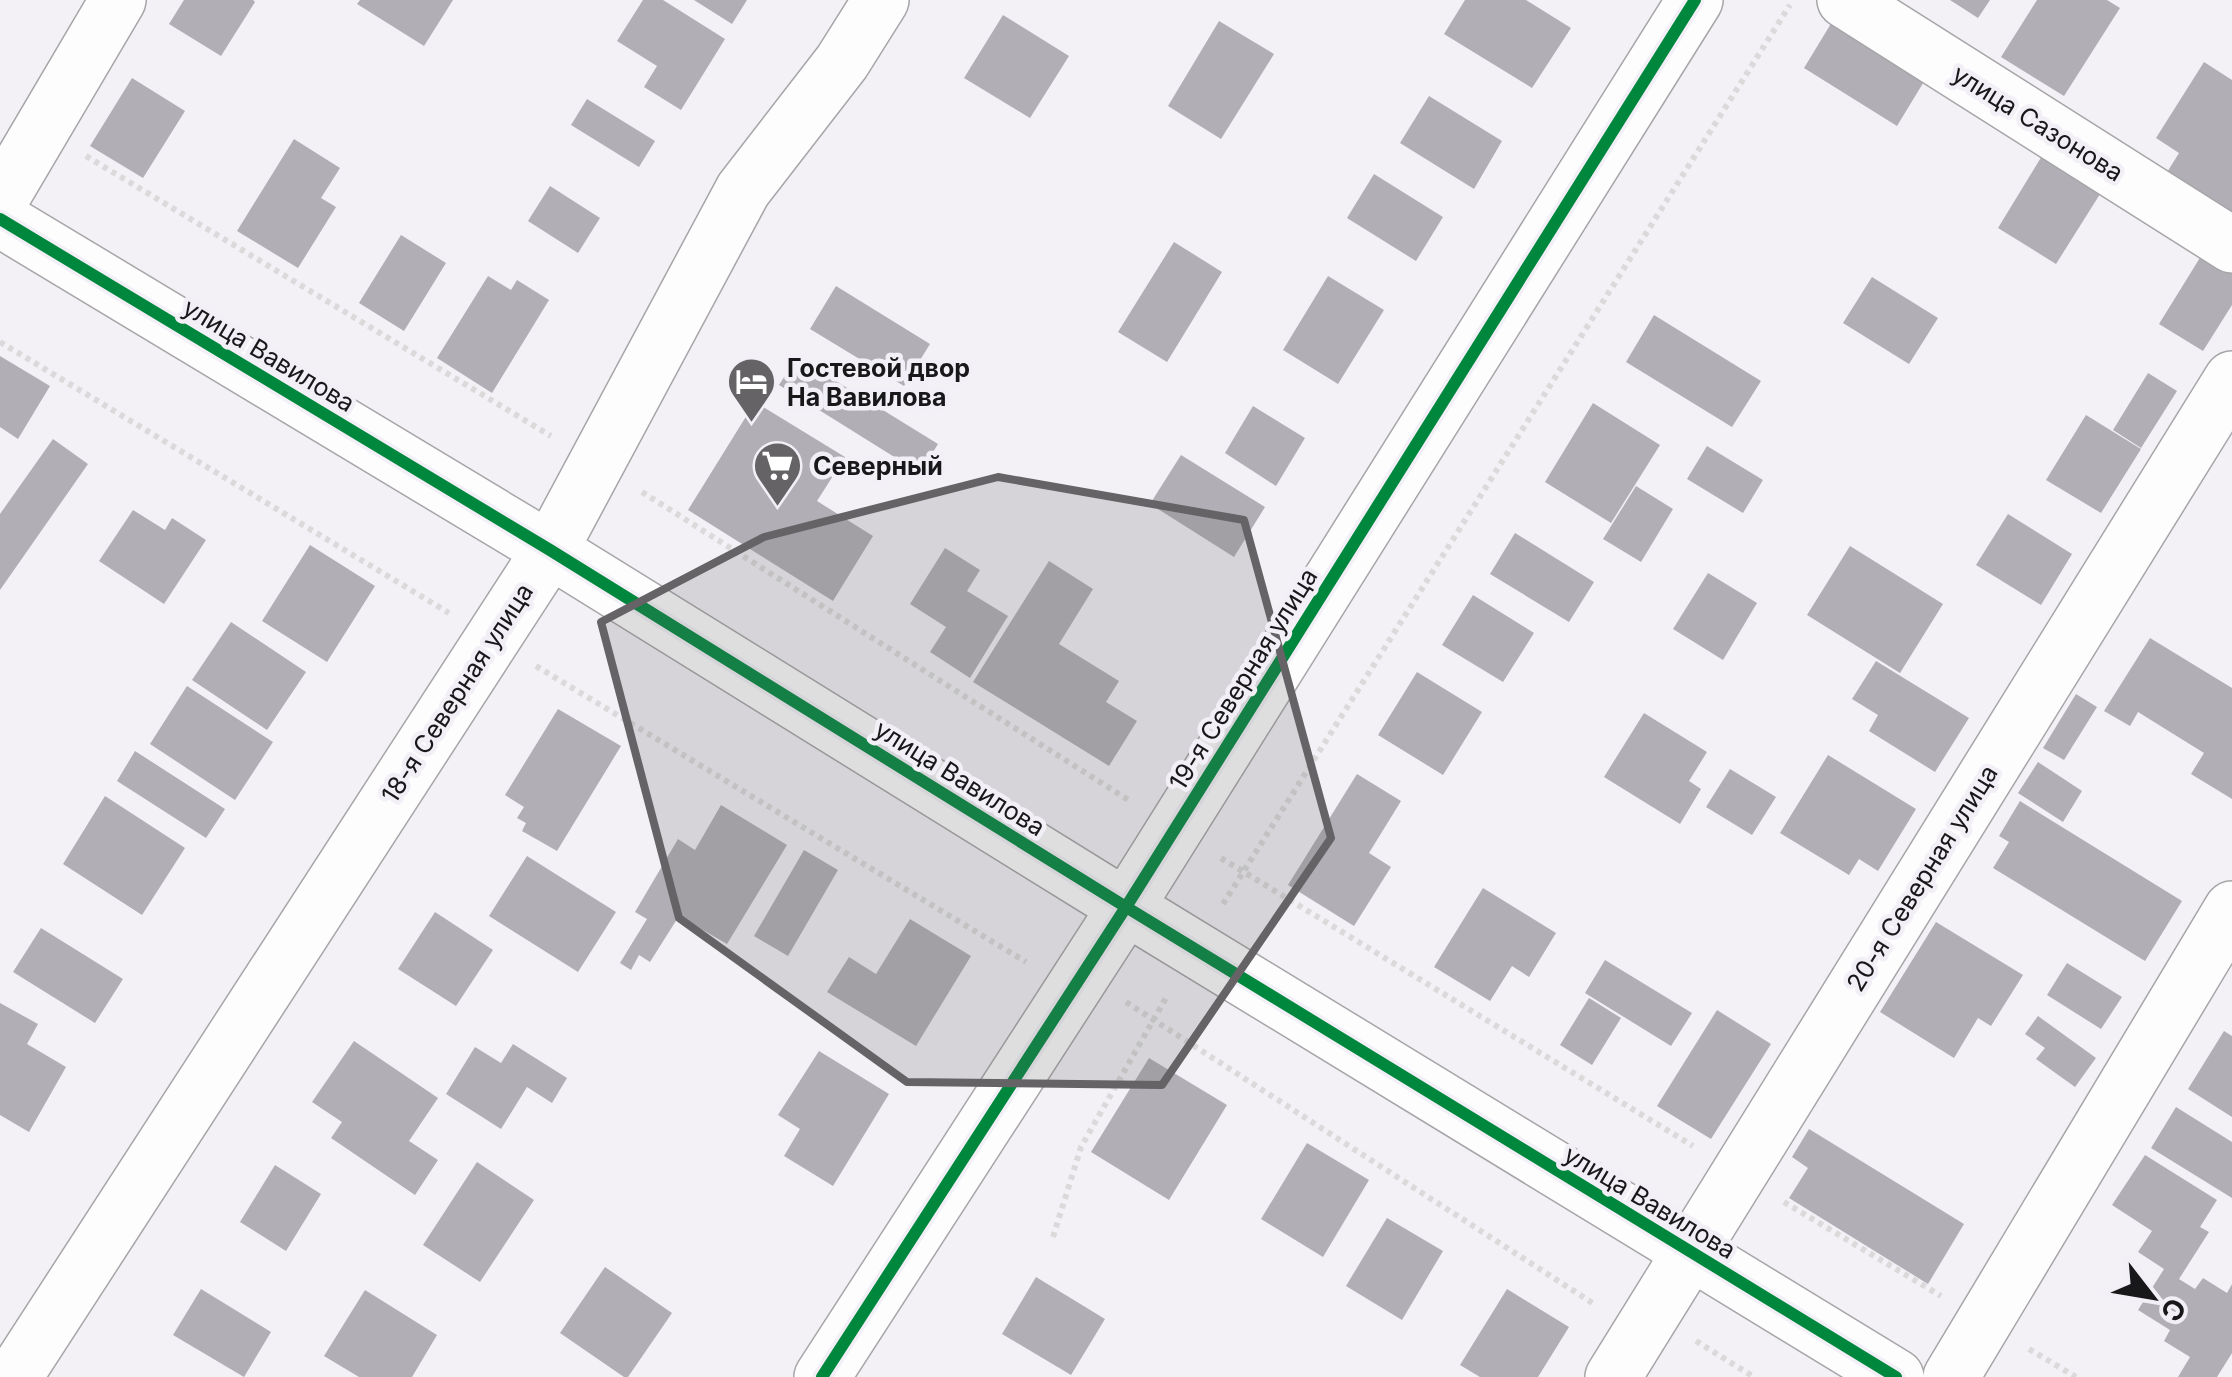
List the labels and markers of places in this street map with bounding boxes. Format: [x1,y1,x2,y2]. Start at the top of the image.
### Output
place label: Гостевой двор На Вавилова [787,353,970,412]
hotel icon: Гостевой двор На Вавилова [726,356,778,424]
supermarket icon: Северный [752,440,804,508]
place label: Северный [813,451,943,481]

